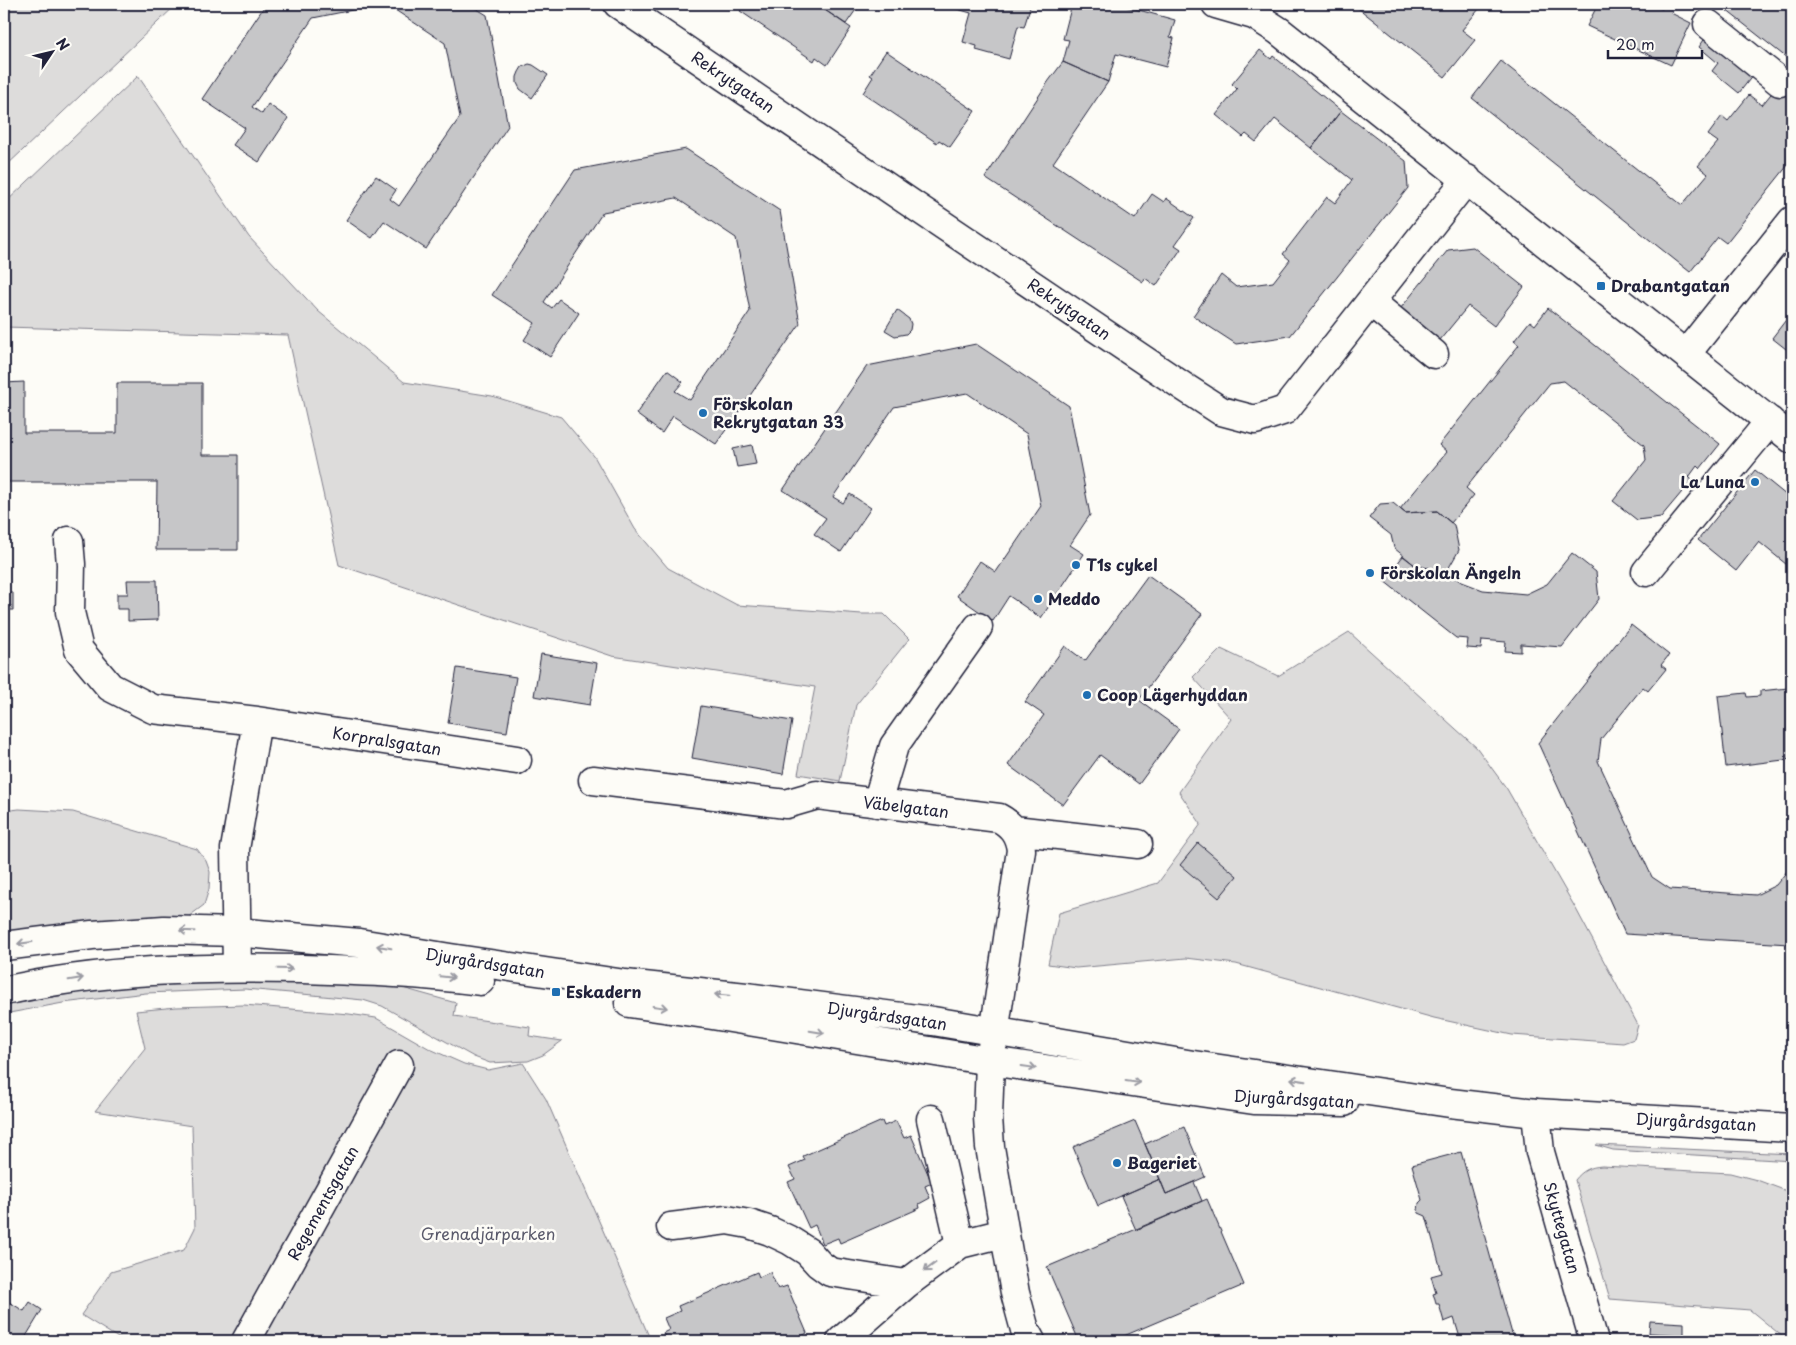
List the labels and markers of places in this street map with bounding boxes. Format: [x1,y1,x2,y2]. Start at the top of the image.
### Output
place label: Drabantgatan [1611,273,1730,297]
marker: Drabantgatan [1595,280,1607,292]
place label: Förskolan Rekrytgatan 33 [713,391,844,433]
marker: Förskolan Rekrytgatan 33 [697,407,709,419]
place label: La Luna [1680,469,1745,493]
marker: La Luna [1749,476,1761,488]
place label: T1s cykel [1086,552,1158,576]
marker: T1s cykel [1070,559,1082,571]
place label: Förskolan Ängeln [1380,560,1521,584]
marker: Förskolan Ängeln [1364,567,1376,579]
place label: Meddo [1048,586,1100,610]
marker: Meddo [1032,593,1044,605]
place label: Coop Lägerhyddan [1097,682,1248,706]
marker: Coop Lägerhyddan [1081,689,1093,701]
place label: Eskadern [566,979,641,1003]
marker: Eskadern [550,986,562,998]
place label: Bageriet [1127,1150,1198,1174]
marker: Bageriet [1111,1157,1123,1169]

